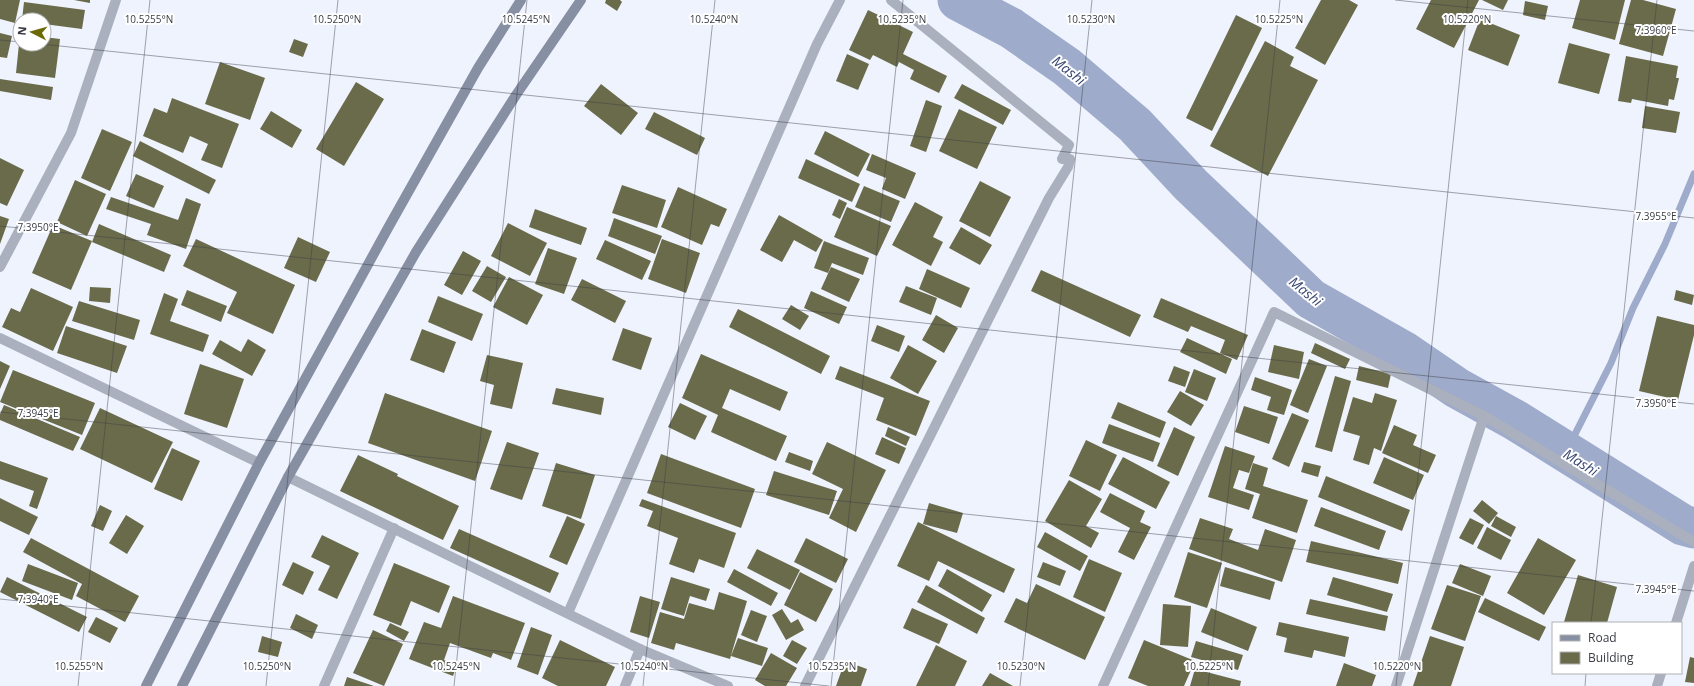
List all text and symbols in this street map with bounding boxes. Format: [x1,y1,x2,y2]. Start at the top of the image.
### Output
north arrow [12,12,52,52]
text: 10.5255°N [125,12,173,26]
text: 10.5250°N [313,12,361,26]
text: 10.5245°N [502,12,550,26]
text: 10.5240°N [690,12,738,26]
text: 10.5235°N [878,12,926,26]
text: 10.5230°N [1067,12,1115,26]
text: 10.5225°N [1255,12,1303,26]
text: 10.5220°N [1443,12,1491,26]
text: 7.3960°E [1635,23,1677,37]
text: N [14,26,29,36]
water label: Mashi [1048,51,1090,89]
text: 7.3955°E [1635,209,1677,223]
text: 7.3950°E [17,220,59,234]
water label: Mashi [1286,272,1327,310]
text: 7.3950°E [1635,396,1677,410]
text: 7.3945°E [17,406,59,420]
water label: Mashi [1560,444,1602,480]
text: 7.3945°E [1635,582,1677,596]
text: 7.3940°E [17,592,59,606]
legend [1552,622,1682,674]
text: Road [1588,629,1617,646]
text: Building [1588,649,1634,666]
text: 10.5255°N [55,659,103,673]
text: 10.5250°N [243,659,291,673]
text: 10.5245°N [432,659,480,673]
text: 10.5240°N [620,659,668,673]
text: 10.5235°N [808,659,856,673]
text: 10.5230°N [997,659,1045,673]
text: 10.5225°N [1185,659,1233,673]
text: 10.5220°N [1373,659,1421,673]

